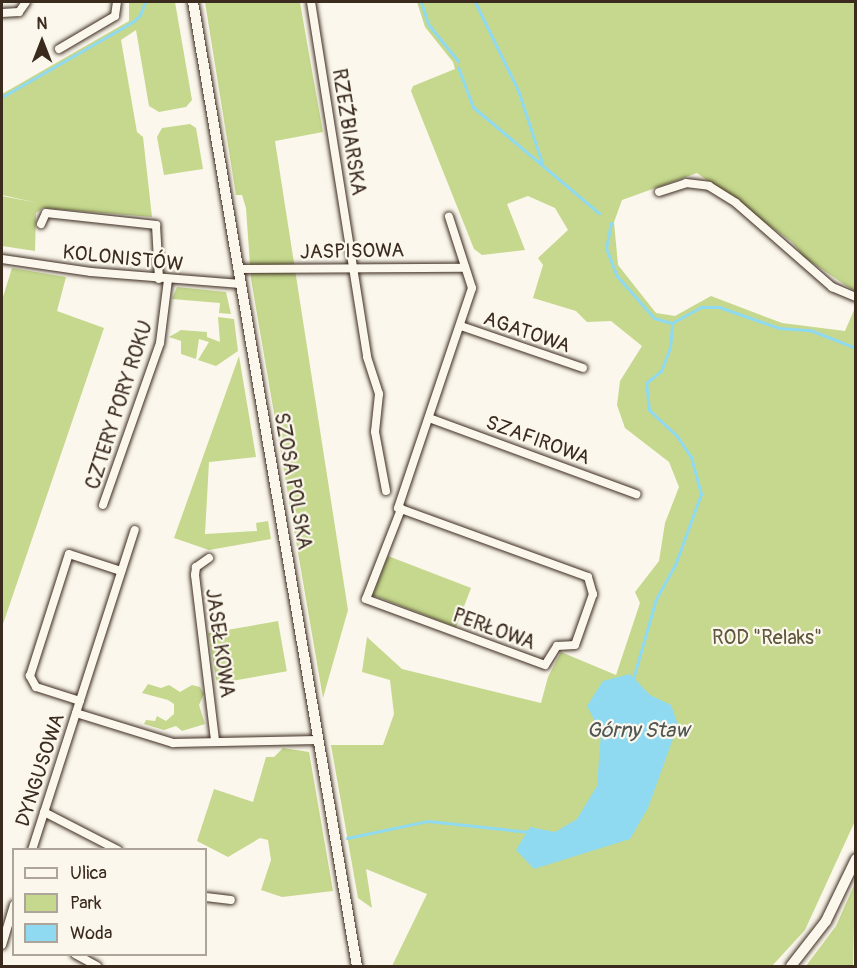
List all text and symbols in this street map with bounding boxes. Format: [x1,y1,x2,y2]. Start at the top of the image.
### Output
north arrow [12,12,72,72]
text: N [37,14,47,34]
street label: RZEŹBIARSKA [327,67,371,197]
street label: JASPISOWA [300,238,404,264]
street label: KOLONISTÓW [61,240,185,276]
street label: AGATOWA [480,306,574,358]
street label: CZTERY PORY ROKU [80,318,158,492]
street label: SZAFIROWA [483,410,593,470]
street label: SZOSA POLSKA [269,411,317,551]
street label: JASEŁKOWA [200,587,240,699]
street label: PERŁOWA [449,603,539,655]
park label: ROD "Relaks" [712,625,822,649]
street label: DYNGUSOWA [10,710,70,830]
water label: Górny Staw [587,718,689,744]
legend [12,848,207,956]
text: Ulica [70,862,107,885]
text: Park [70,892,102,915]
text: Woda [70,922,112,945]

